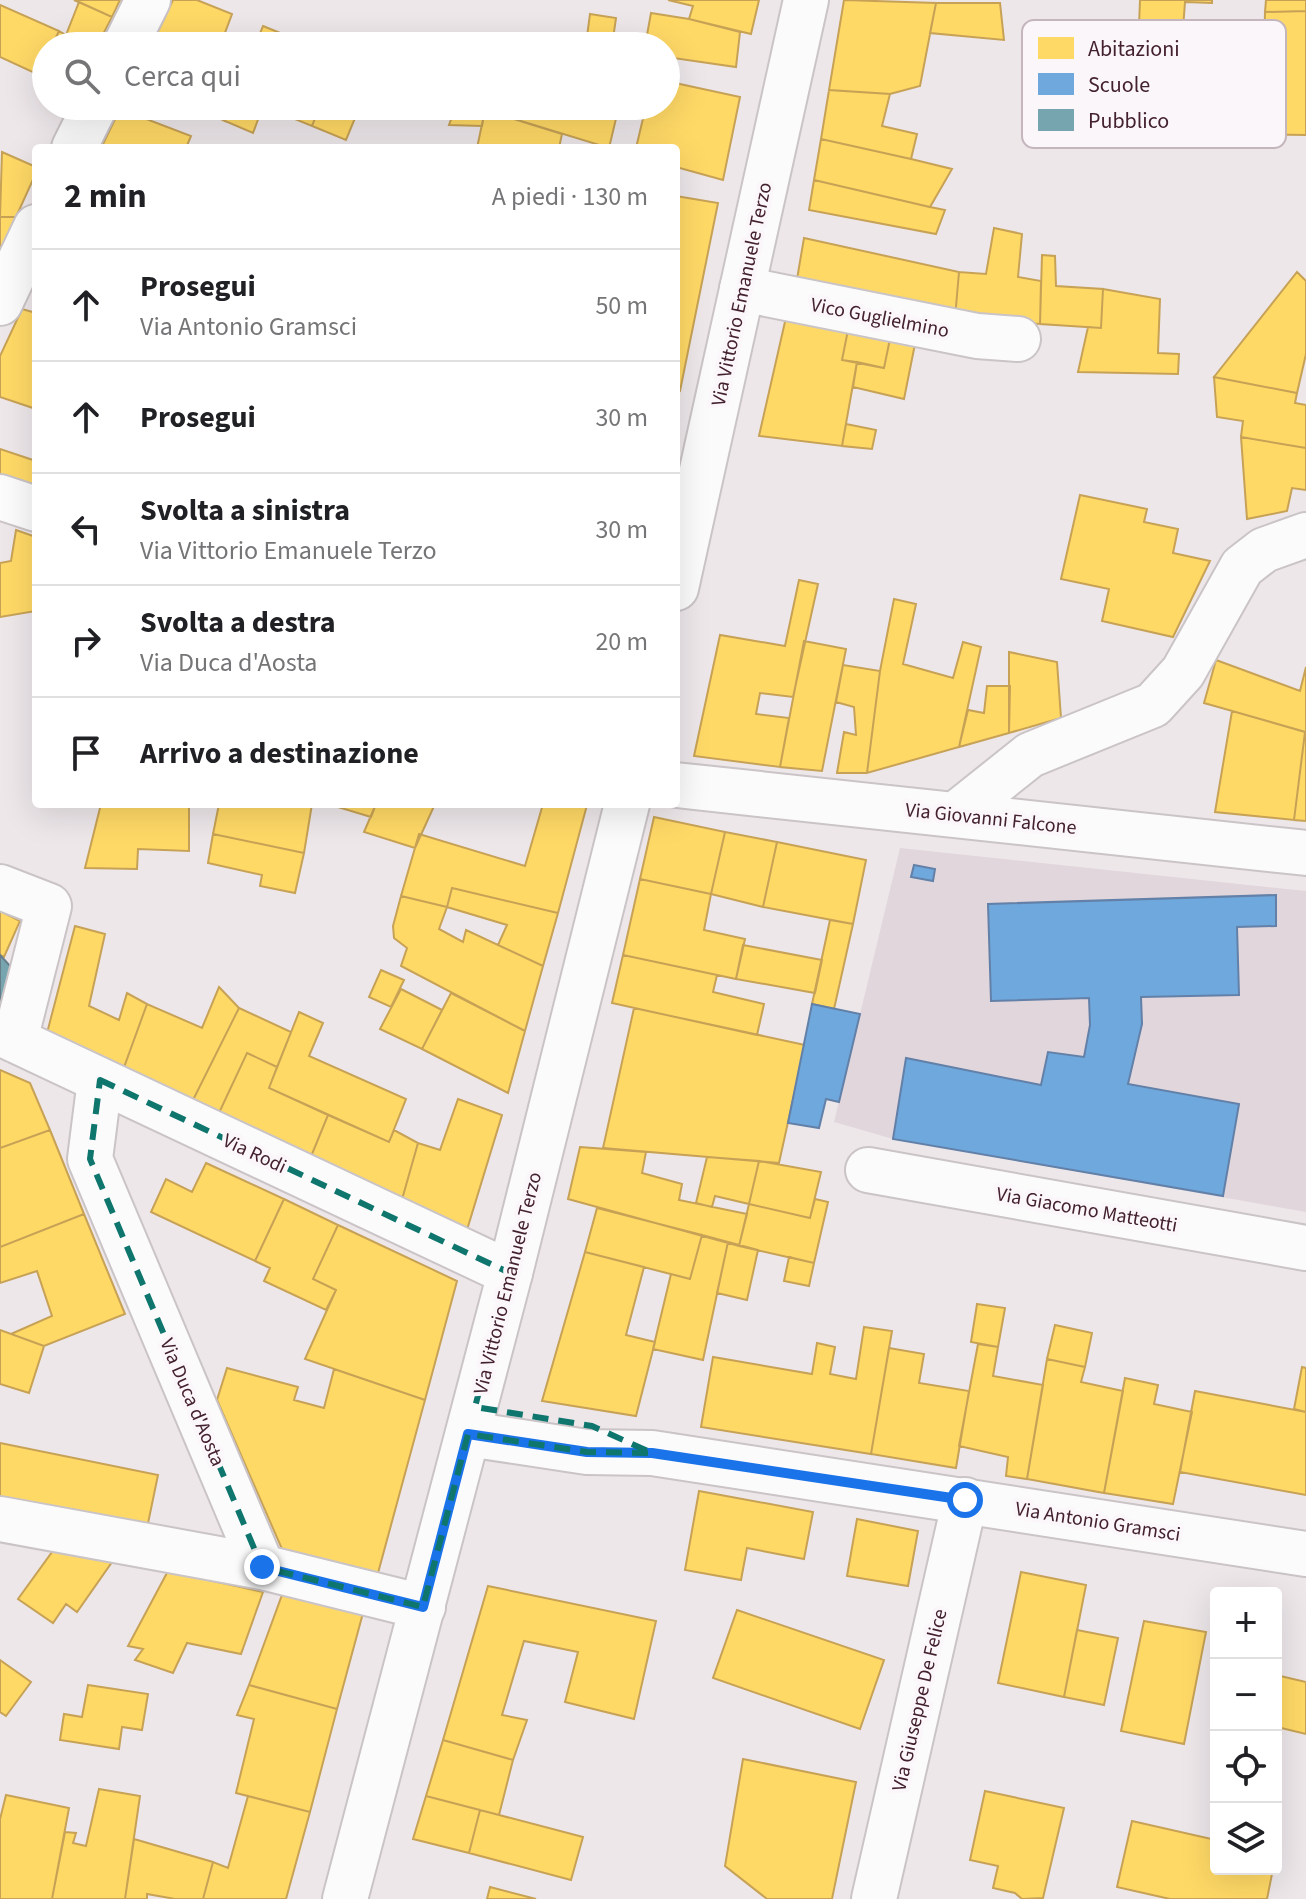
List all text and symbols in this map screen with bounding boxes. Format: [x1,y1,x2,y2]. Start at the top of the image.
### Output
legend [1022,20,1286,148]
search box [32,32,680,120]
text: Abitazioni [1088,33,1180,65]
icon: search [60,54,104,98]
text: Cerca qui [124,55,241,98]
text: Scuole [1088,69,1150,101]
text: Pubblico [1088,105,1169,137]
text: 2 min [64,172,147,221]
text: A piedi · 130 m [492,178,648,215]
street label: Via Vittorio Emanuele Terzo [705,180,779,409]
text: Prosegui [140,265,256,308]
icon: ahead [64,283,108,327]
text: 50 m [595,287,648,324]
street label: Vico Guglielmino [808,291,951,345]
text: Via Antonio Gramsci [140,308,357,345]
icon: ahead [64,395,108,439]
text: Prosegui [140,396,256,439]
text: 30 m [595,399,648,436]
text: Svolta a sinistra [140,489,350,532]
icon: left [64,507,108,551]
text: 30 m [595,511,648,548]
text: Via Vittorio Emanuele Terzo [140,532,437,569]
text: Svolta a destra [140,601,336,644]
icon: right [64,619,108,663]
text: 20 m [595,623,648,660]
text: Via Duca d'Aosta [140,644,317,681]
icon: arrive [64,731,108,775]
text: Arrivo a destinazione [140,732,419,775]
street label: Via Giovanni Falcone [904,796,1078,842]
street label: Via Rodi [218,1127,291,1181]
street label: Via Vittorio Emanuele Terzo [467,1169,549,1397]
street label: Via Giacomo Matteotti [994,1180,1179,1240]
street label: Via Duca d'Aosta [153,1334,232,1471]
route start [947,1482,983,1518]
street label: Via Antonio Gramsci [1013,1495,1183,1549]
route end [244,1549,280,1585]
map controls [1210,1587,1282,1875]
button: + [1210,1587,1282,1659]
street label: Via Giuseppe De Felice [885,1606,955,1794]
button: − [1210,1659,1282,1731]
button: locate [1210,1731,1282,1803]
button: layers [1210,1803,1282,1875]

